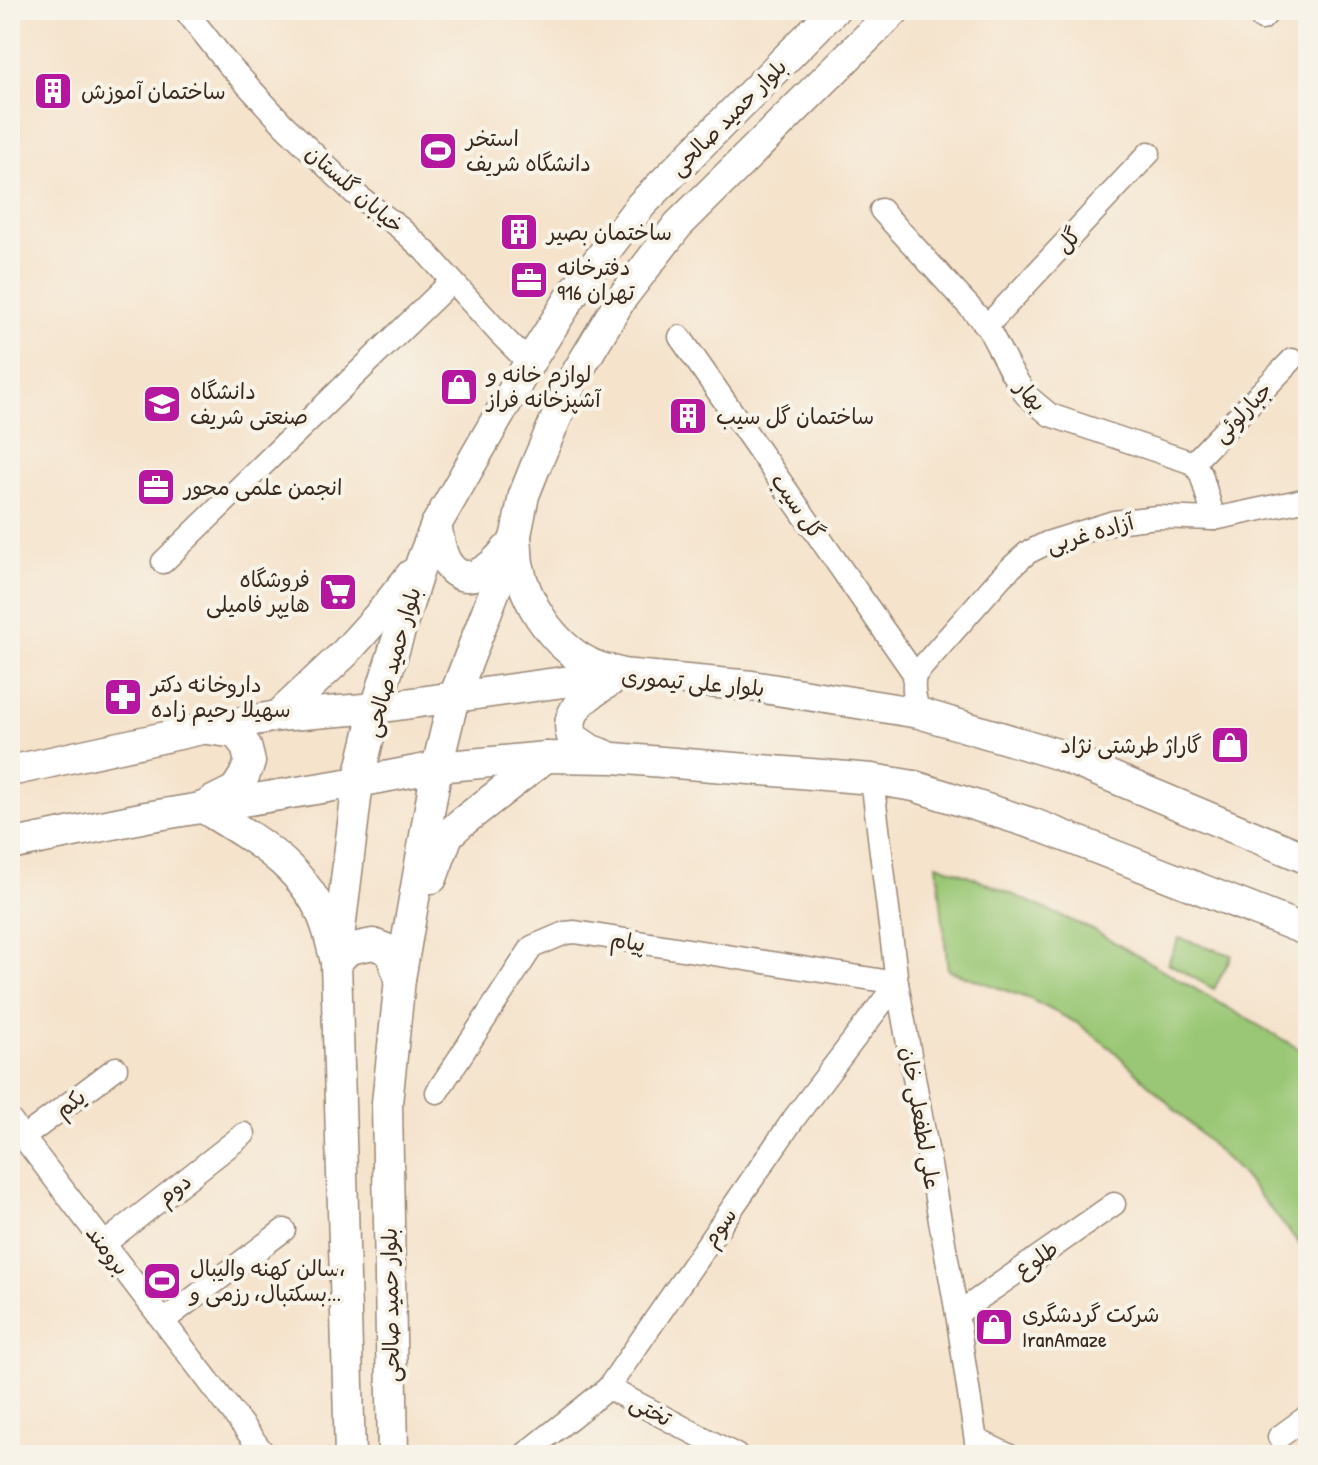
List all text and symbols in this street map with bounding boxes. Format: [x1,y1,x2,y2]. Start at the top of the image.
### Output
street label: بلوار حمید صالحی [663,52,793,182]
building icon: ساختمان آموزش [32,70,74,112]
place label: ساختمان آموزش [81,76,226,106]
place label: استخر دانشگاه شریف [464,123,591,178]
sports icon: استخر دانشگاه شریف [417,130,459,172]
street label: خیابان گلستان [299,138,411,240]
building icon: ساختمان بصیر [498,211,540,253]
place label: ساختمان بصیر [545,217,672,247]
street label: گل [1048,221,1088,259]
place label: دفترخانه 916 تهران [557,252,635,307]
office icon: دفترخانه 916 تهران [508,259,550,301]
place label: لوازم خانه و آشپزخانه فراز [485,359,602,414]
shop icon: لوازم خانه و آشپزخانه فراز [438,366,480,408]
street label: بهار [1007,371,1053,417]
street label: جبارلوئی [1206,375,1278,449]
place label: دانشگاه صنعتی شریف [190,376,308,431]
school or university icon: دانشگاه صنعتی شریف [141,383,183,425]
building icon: ساختمان گل سیب [667,395,709,437]
place label: ساختمان گل سیب [716,401,874,431]
office icon: انجمن علمی محور [135,466,177,508]
street label: گل سیب [764,467,832,545]
place label: انجمن علمی محور [182,472,342,502]
street label: آزاده غربی [1043,506,1139,560]
place label: فروشگاه هایپر فامیلی [206,564,310,619]
supermarket icon: فروشگاه هایپر فامیلی [317,571,359,613]
street label: بلوار حمید صالحی [356,584,428,740]
street label: بلوار علی تیموری [620,661,766,703]
place label: داروخانه دکتر سهیلا رحیم زاده [149,669,291,726]
pharmacy icon: داروخانه دکتر سهیلا رحیم زاده [102,676,144,718]
shop icon: گاراژ طرشتی نژاد [1209,724,1251,766]
place label: گاراژ طرشتی نژاد [1061,730,1202,760]
street label: پیام [608,923,648,961]
street label: علی لطفعلی خان [894,1044,948,1192]
street label: یکم [49,1082,93,1126]
street label: دوم [151,1166,199,1214]
street label: سوم [695,1201,746,1254]
street label: برومند [79,1219,137,1281]
street label: بلوار حمید صالحی [374,1227,406,1383]
street label: طلوع [1008,1233,1065,1286]
place label: سالن کهنه والیبال، بسکتبال، رزمی و... [188,1253,345,1308]
sports icon: سالن کهنه والیبال، بسکتبال، رزمی و... [141,1260,183,1302]
place label: شرکت گردشگری IranAmaze [1022,1299,1160,1354]
shop icon: شرکت گردشگری IranAmaze [973,1306,1015,1348]
street label: تختی [625,1387,677,1434]

